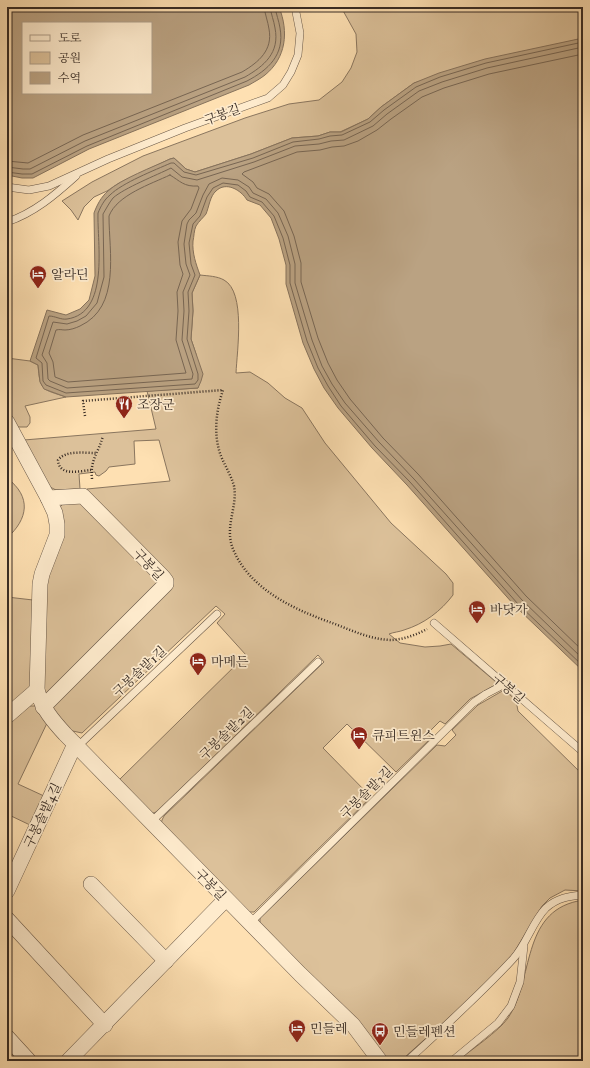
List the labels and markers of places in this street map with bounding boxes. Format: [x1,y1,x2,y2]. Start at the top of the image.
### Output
hotel icon: 알라딘 [28,264,48,289]
place label: 알라딘 [51,267,89,283]
restaurant icon: 조장군 [114,394,134,419]
place label: 조장군 [137,397,175,413]
hotel icon: 바닷가 [467,599,487,624]
place label: 바닷가 [490,602,528,618]
hotel icon: 마메든 [188,651,208,676]
place label: 마메든 [211,654,249,670]
hotel icon: 큐피트윈스 [349,725,369,750]
place label: 큐피트윈스 [372,728,435,744]
hotel icon: 민들레 [287,1018,307,1043]
place label: 민들레 [310,1021,348,1037]
bus stop icon: 민들레펜션 [370,1021,390,1046]
place label: 민들레펜션 [393,1024,456,1040]

